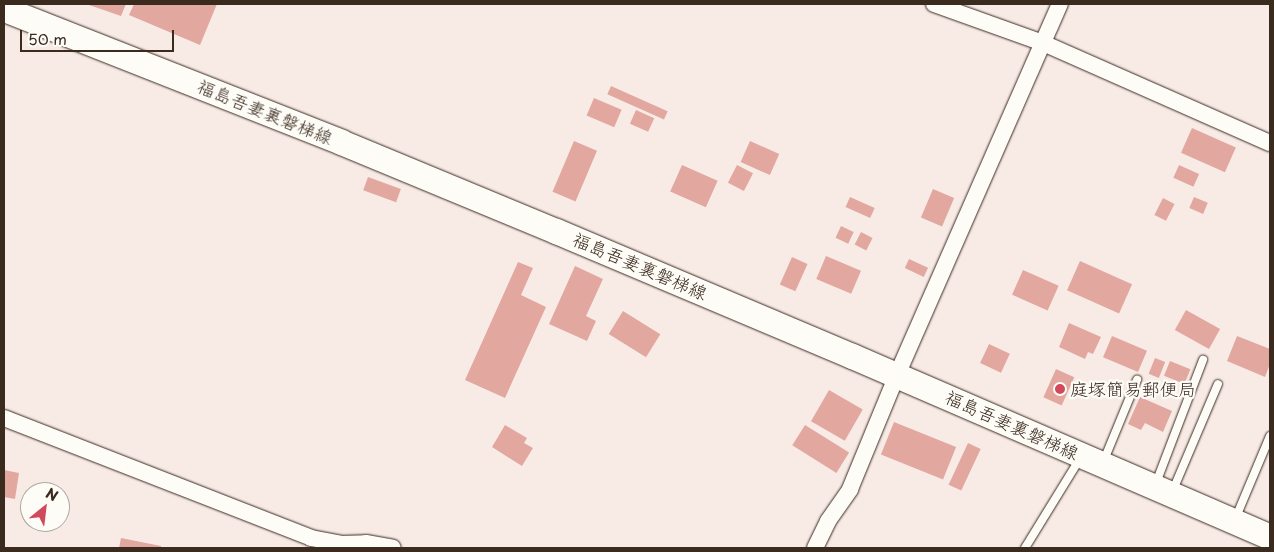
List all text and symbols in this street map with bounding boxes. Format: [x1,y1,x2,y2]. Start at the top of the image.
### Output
scale bar [22,20,176,52]
text: 50 m [28,27,67,50]
street label: 福島吾妻裏磐梯線 [194,75,336,149]
street label: 福島吾妻裏磐梯線 [570,228,710,304]
place label: 庭塚簡易郵便局 [1070,378,1196,400]
marker: 庭塚簡易郵便局 [1054,383,1066,395]
street label: 福島吾妻裏磐梯線 [942,386,1082,464]
north arrow [20,482,70,532]
text: N [42,482,62,506]

